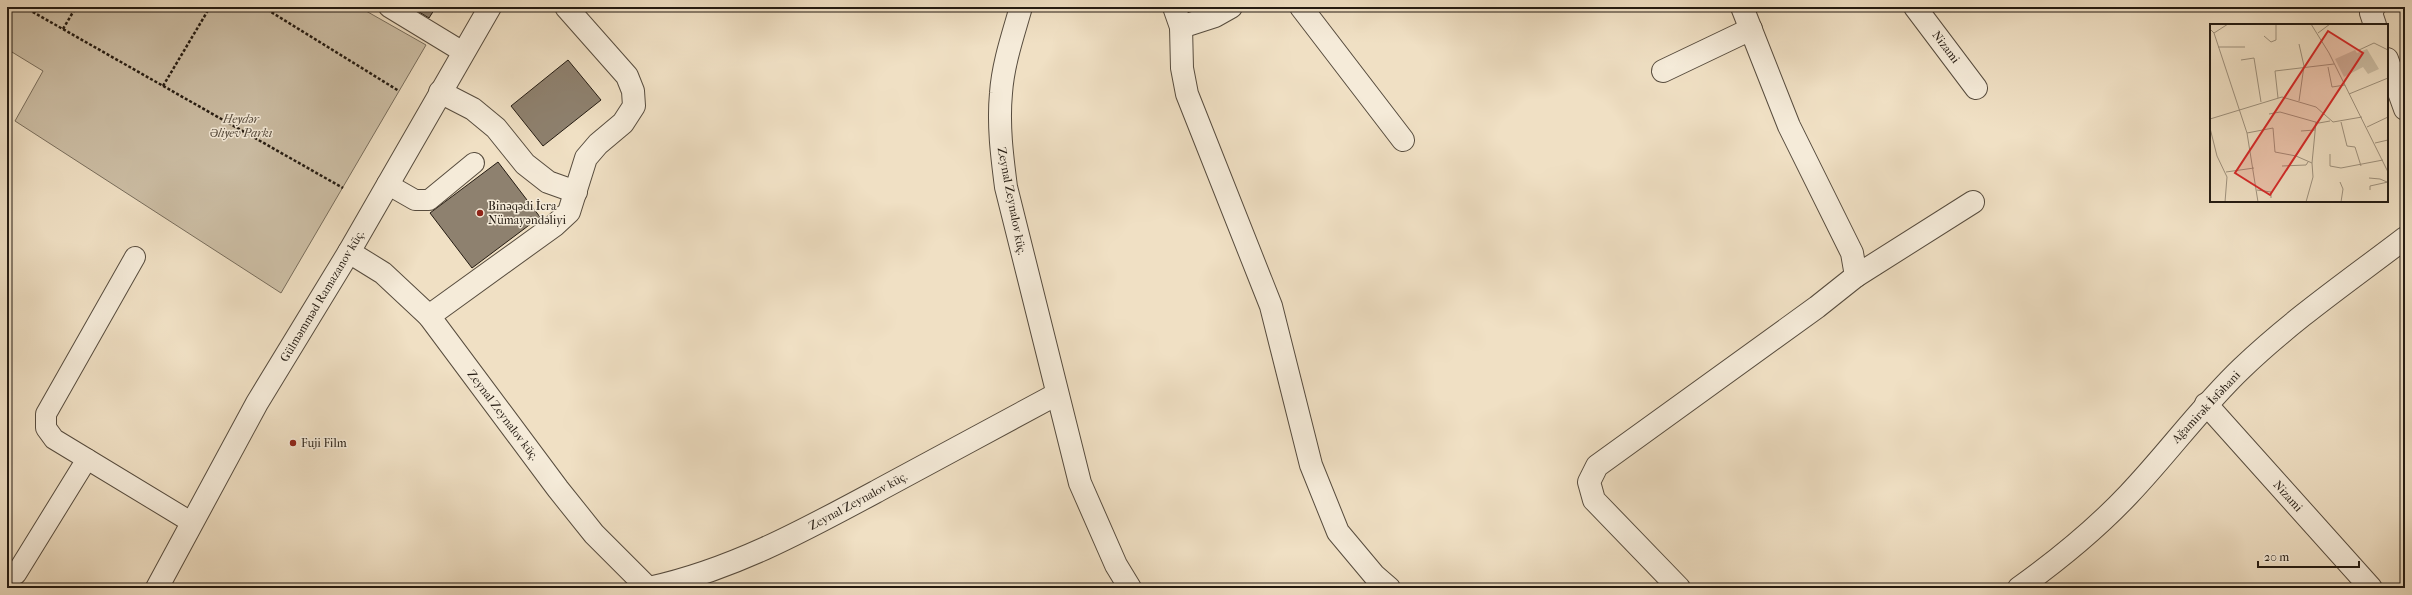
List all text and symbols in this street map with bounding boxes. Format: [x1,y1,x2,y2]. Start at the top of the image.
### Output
inset map [2210,24,2388,202]
street label: Nizami [1929,28,1963,66]
park label: Heydər Əliyev Parkı [210,112,273,140]
street label: Zeynal Zeynalov küç. [994,146,1029,256]
place label: Binəqədi İcra Nümayəndəliyi [488,198,567,227]
marker: Binəqədi İcra Nümayəndəliyi [475,208,485,218]
street label: Gülməmməd Ramazanov küç. [277,228,368,365]
street label: Zeynal Zeynalov küç. [464,367,542,464]
street label: Ağamirək İsfəhani [2168,367,2243,447]
place label: Fuji Film [301,436,347,450]
marker: Fuji Film [288,438,298,448]
street label: Zeynal Zeynalov küç. [806,469,910,534]
street label: Nizami [2270,478,2306,515]
scale bar [2258,543,2359,569]
text: 20 m [2264,550,2289,564]

